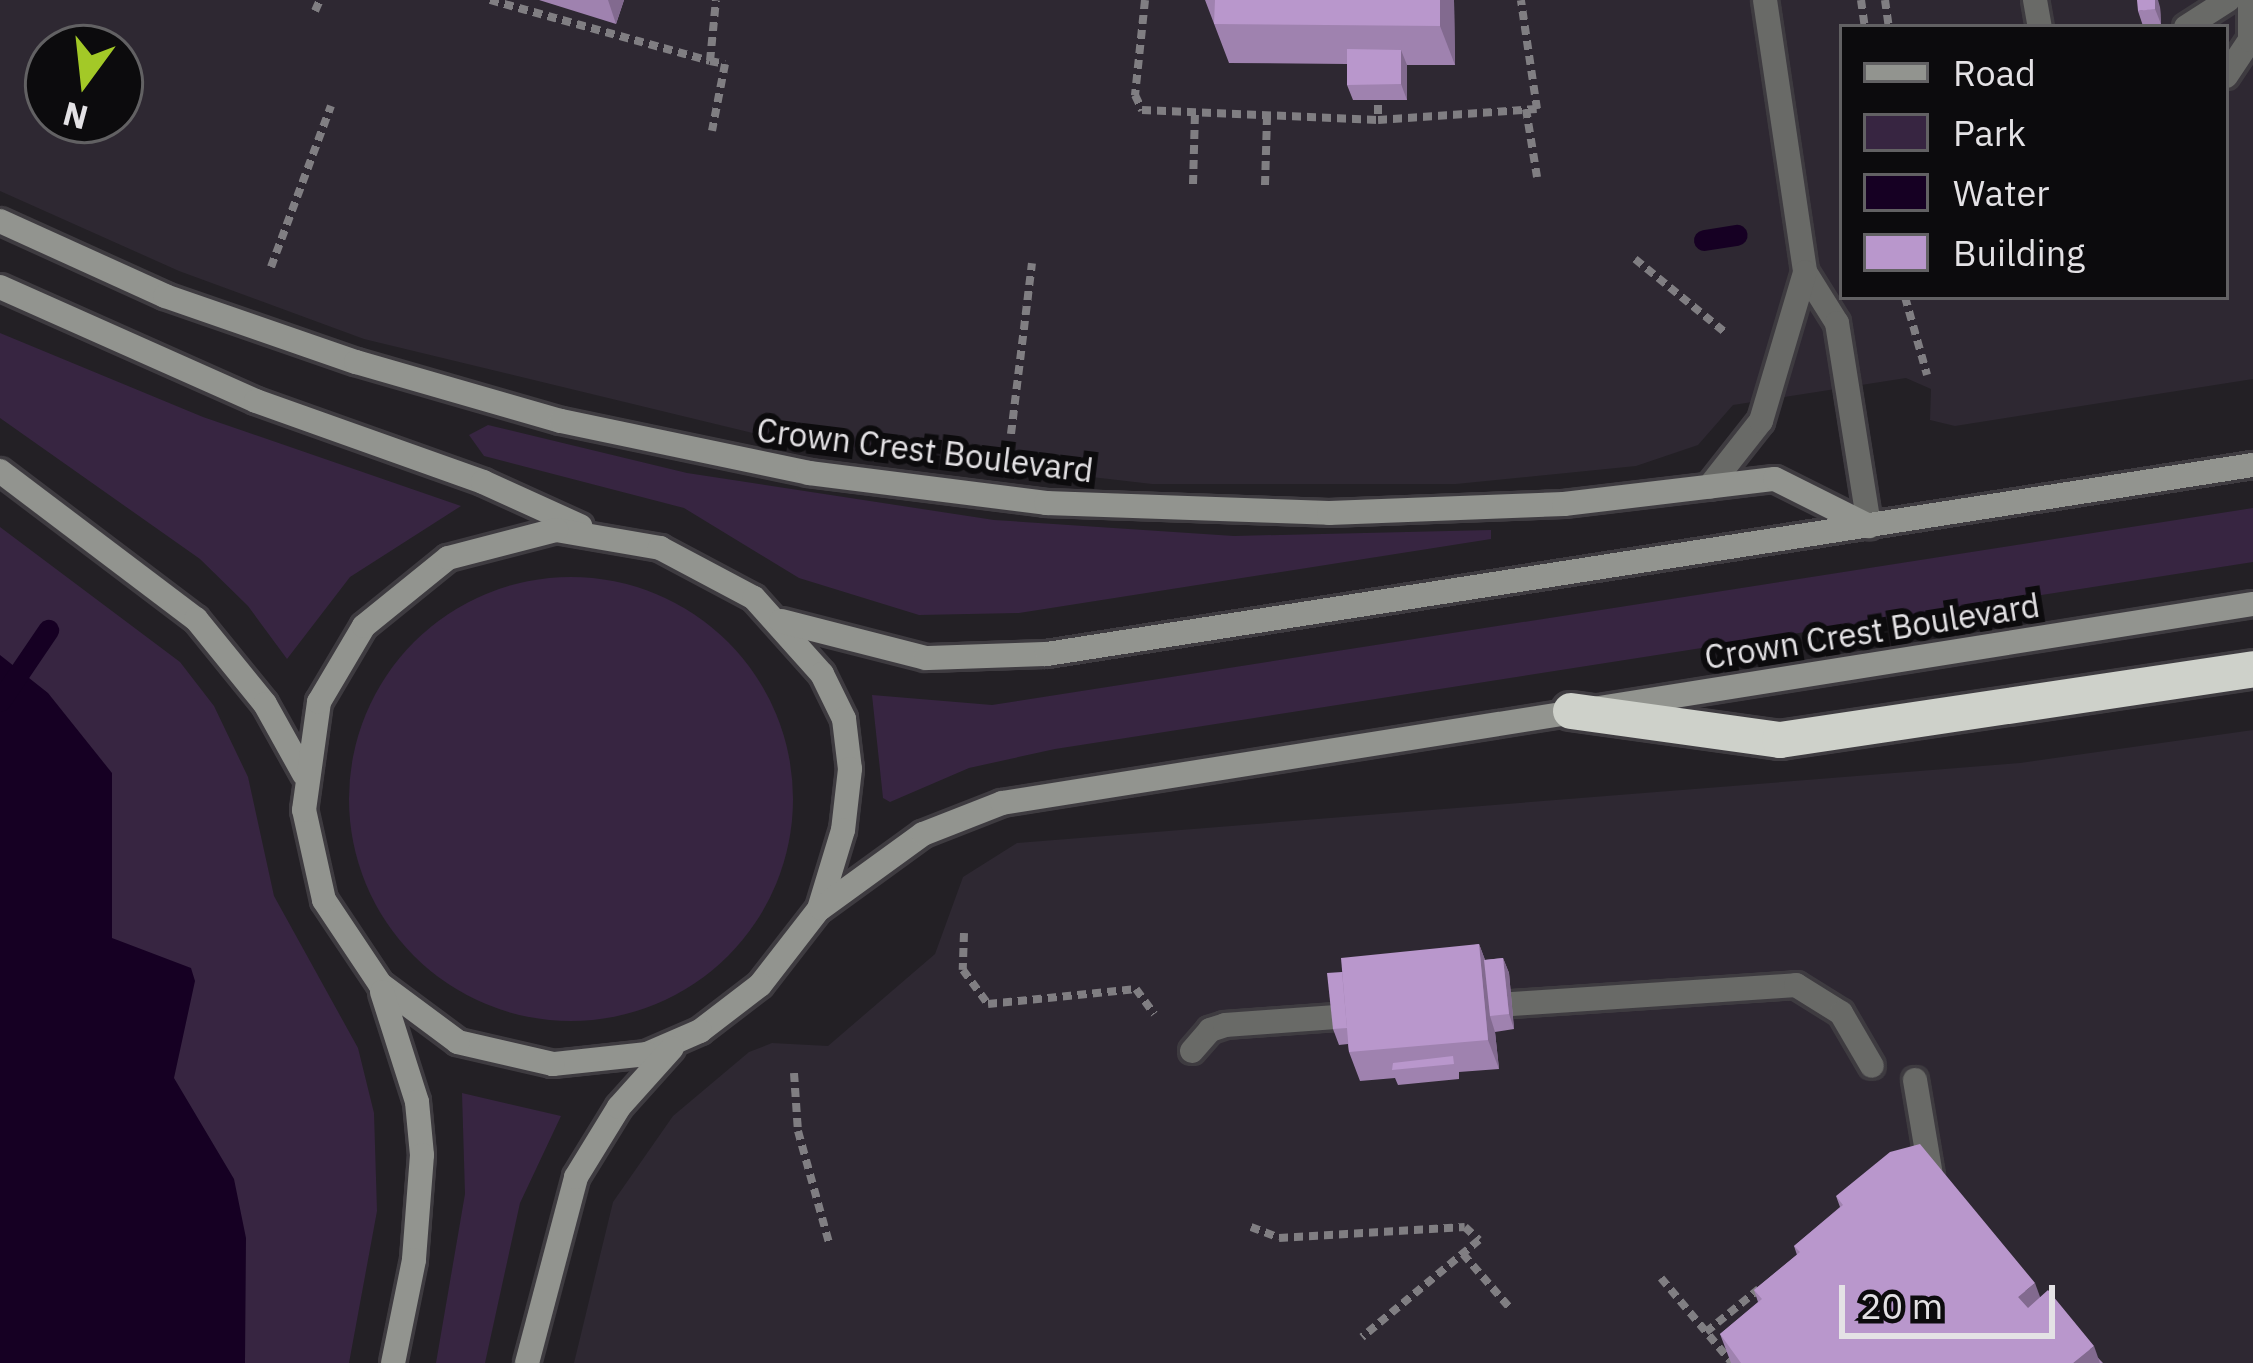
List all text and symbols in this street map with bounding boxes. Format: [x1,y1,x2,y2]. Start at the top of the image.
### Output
north arrow [24,24,144,144]
legend [1839,24,2229,300]
text: Road [1953,49,2036,96]
text: N [58,92,92,140]
text: Park [1953,109,2026,156]
text: Water [1953,169,2049,216]
text: Building [1953,229,2085,276]
street label: Crown Crest Boulevard [755,410,1095,490]
street label: Crown Crest Boulevard [1702,585,2042,677]
scale bar [1845,1261,2061,1335]
text: 20 m [1860,1282,1943,1329]

